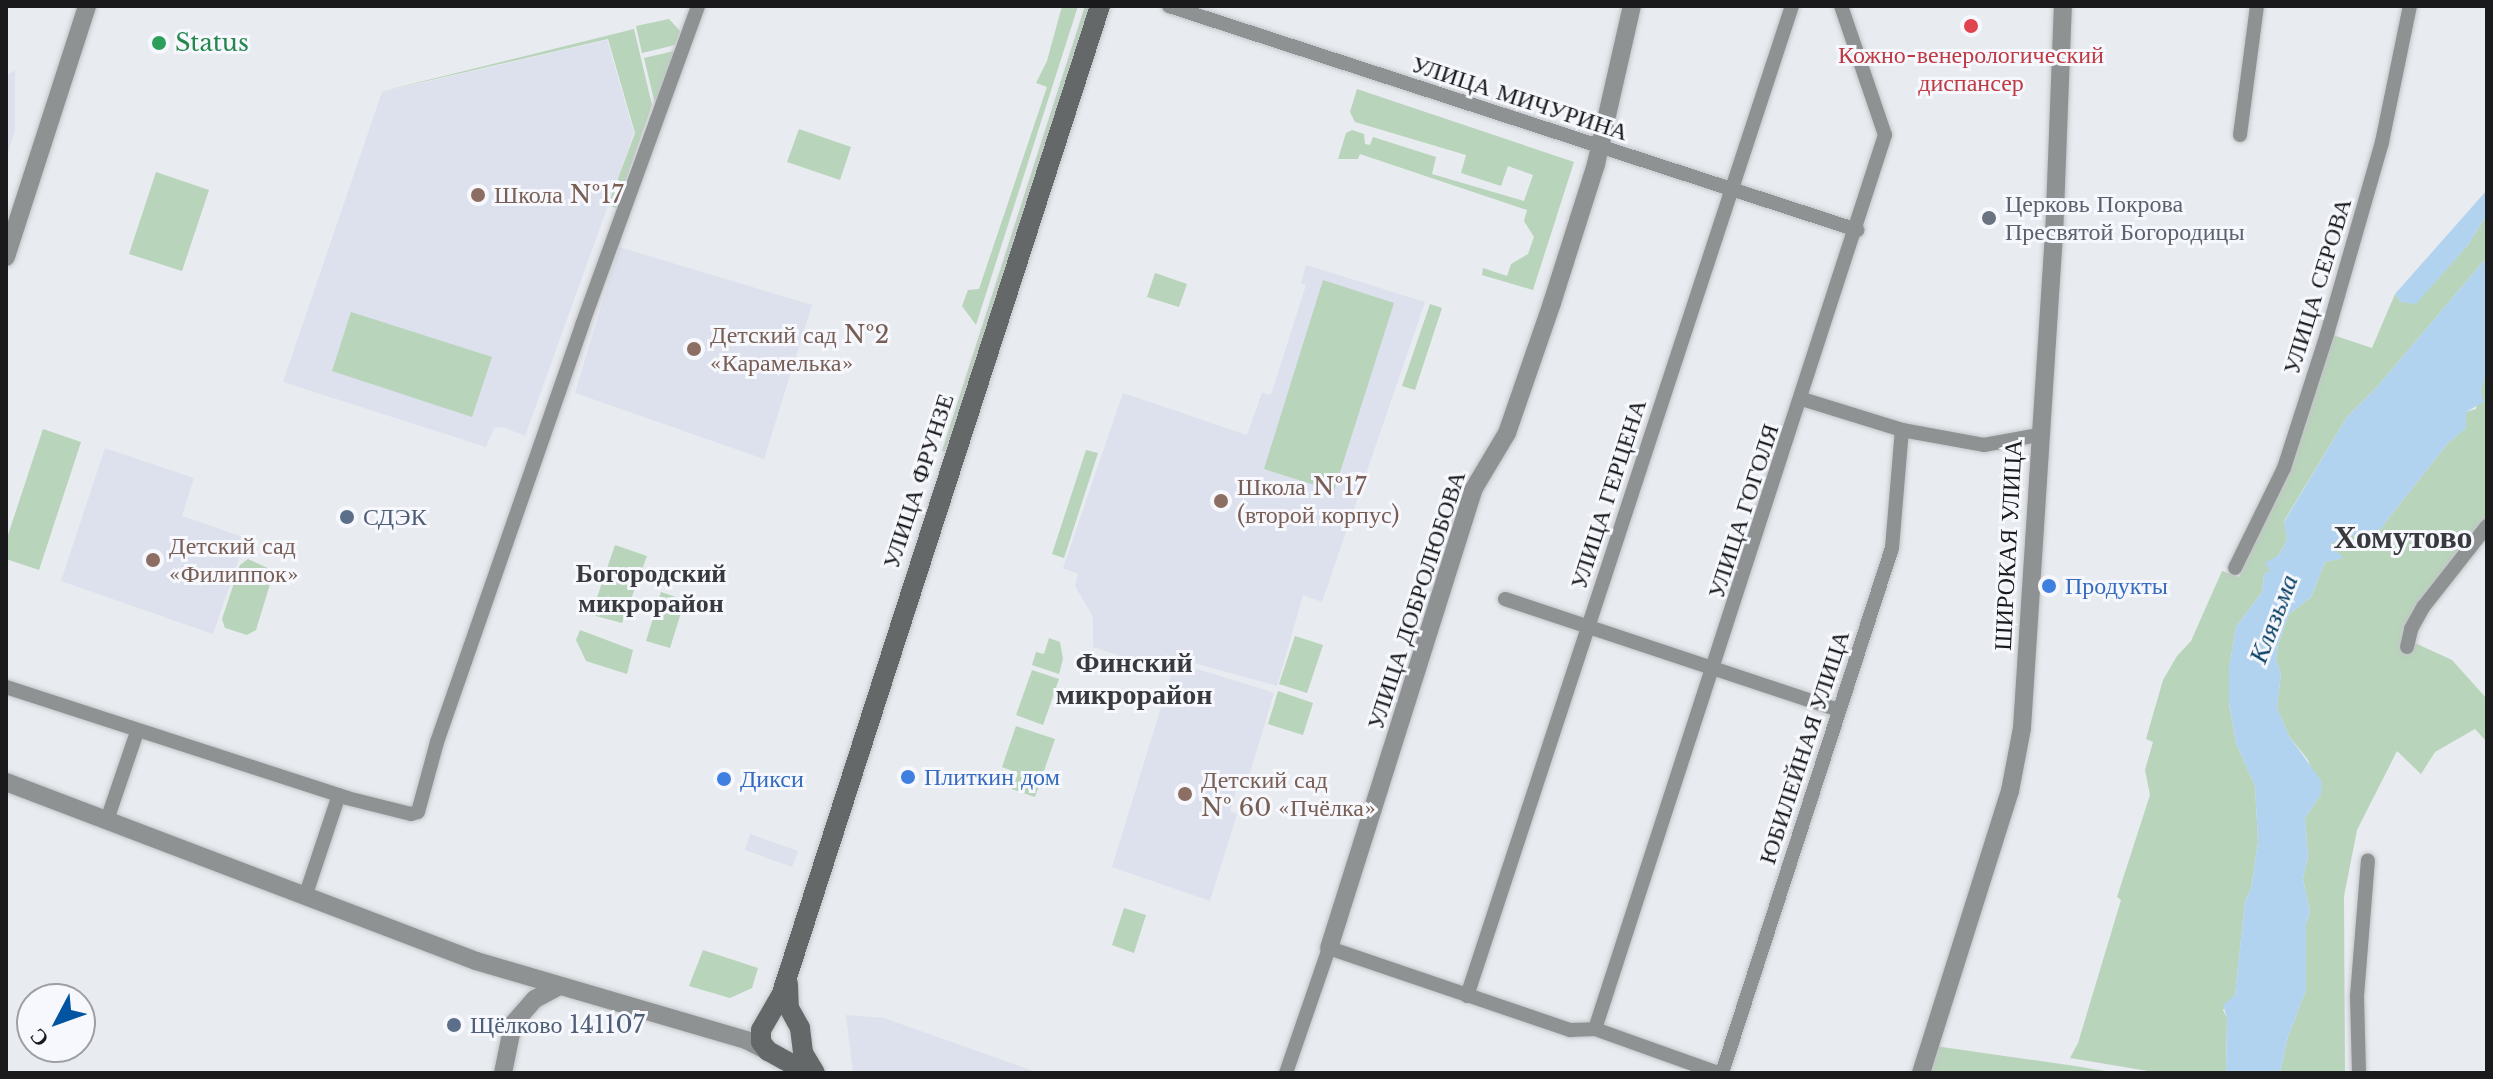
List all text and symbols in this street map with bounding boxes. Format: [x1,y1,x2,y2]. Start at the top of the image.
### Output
marker: Кожно-венерологический диспансер [1960,15,1982,37]
place label: Status [175,29,249,57]
marker: Status [150,34,168,52]
place label: Кожно-венерологический диспансер [1838,41,2104,97]
street label: УЛИЦА МИЧУРИНА [1408,49,1632,147]
place label: Школа №17 [494,181,623,209]
marker: Школа №17 [469,186,487,204]
place label: Церковь Покрова Пресвятой Богородицы [2005,190,2245,246]
street label: УЛИЦА СЕРОВА [2276,194,2358,378]
marker: Церковь Покрова Пресвятой Богородицы [1980,209,1998,227]
place label: Детский сад №2 «Карамелька» [710,321,889,377]
marker: Детский сад №2 «Карамелька» [685,340,703,358]
street label: УЛИЦА ФРУНЗЕ [876,390,960,572]
street label: УЛИЦА ГЕРЦЕНА [1564,395,1652,593]
street label: УЛИЦА ГОГОЛЯ [1701,420,1785,602]
street label: ШИРОКАЯ УЛИЦА [1988,439,2028,651]
street label: УЛИЦА ДОБРОЛЮБОВА [1361,467,1471,733]
place label: Школа №17 (второй корпус) [1237,473,1400,529]
marker: Школа №17 (второй корпус) [1212,492,1230,510]
place label: СДЭК [363,503,427,531]
marker: СДЭК [338,508,356,526]
district label: Хомутово [2334,518,2472,556]
place label: Детский сад «Филиппок» [169,532,298,588]
marker: Детский сад «Филиппок» [144,551,162,569]
district label: Богородский микрорайон [576,558,726,620]
water label: Клязьма [2243,570,2305,668]
place label: Продукты [2065,572,2168,600]
marker: Продукты [2040,577,2058,595]
street label: ЮБИЛЕЙНАЯ УЛИЦА [1753,626,1855,868]
district label: Финский микрорайон [1056,646,1212,712]
place label: Плиткин дом [924,763,1060,791]
place label: Дикси [740,765,804,793]
place label: Детский сад № 60 «Пчёлка» [1201,766,1376,822]
marker: Плиткин дом [899,768,917,786]
marker: Дикси [715,770,733,788]
marker: Детский сад № 60 «Пчёлка» [1176,785,1194,803]
north arrow [16,983,96,1063]
place label: Щёлково 141107 [470,1011,645,1039]
marker: Щёлково 141107 [445,1016,463,1034]
text: С [24,1023,54,1053]

